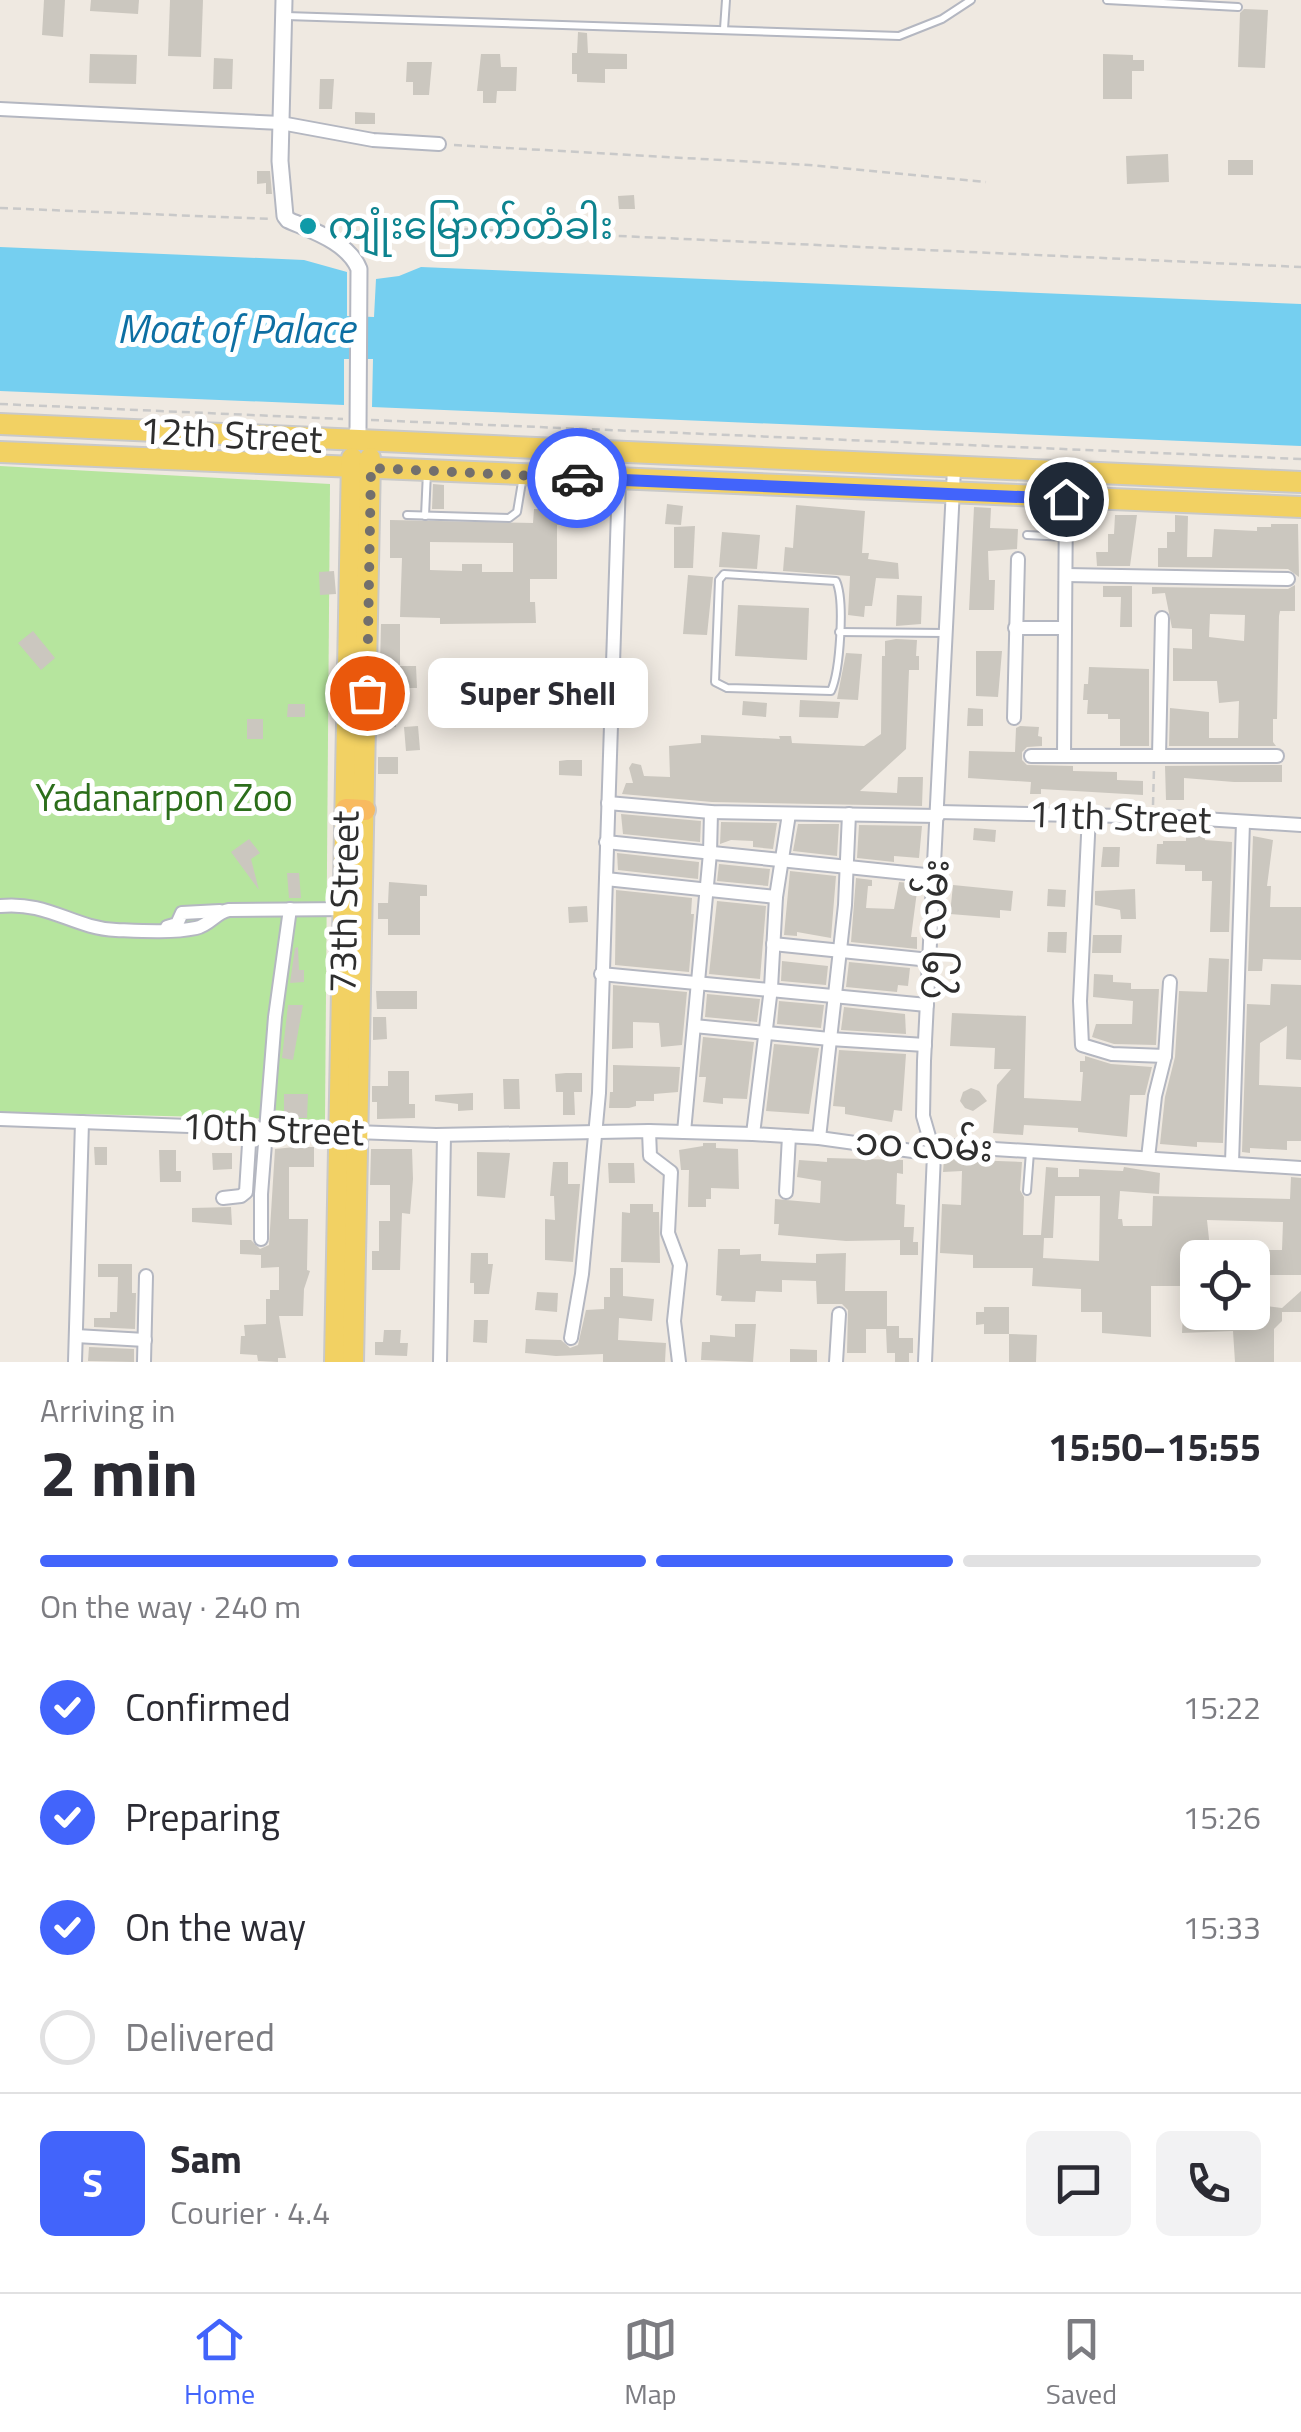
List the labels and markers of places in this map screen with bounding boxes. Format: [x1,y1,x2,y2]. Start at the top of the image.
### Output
place label: ကျုံးမြောက်တံခါး [328,196,613,257]
marker: ကျုံးမြောက်တံခါး [297,215,319,237]
pin [1024,457,1109,542]
pin [325,651,410,736]
callout: Super Shell [427,658,647,728]

